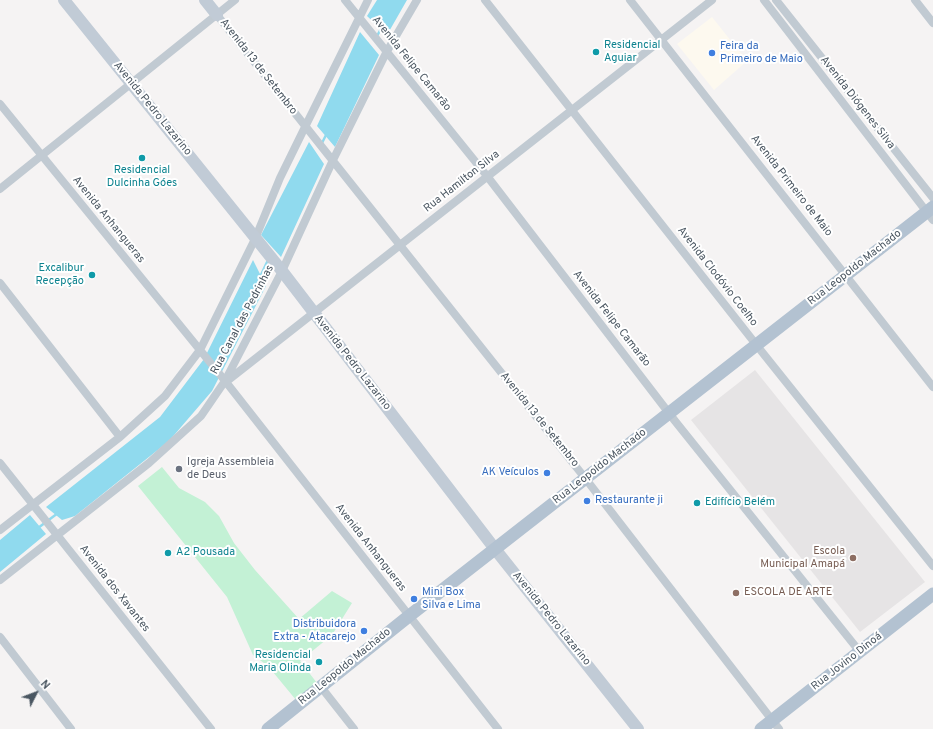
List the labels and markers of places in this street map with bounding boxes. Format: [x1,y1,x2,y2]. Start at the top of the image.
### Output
place label: Residencial Aguiar [604,39,660,65]
place label: Feira da Primeiro de Maio [720,40,803,66]
marker: Residencial Aguiar [591,47,601,57]
marker: Feira da Primeiro de Maio [707,48,717,58]
marker: Residencial Dulcinha Góes [137,153,147,163]
place label: Residencial Dulcinha Góes [107,164,177,190]
place label: Excalibur Recepção [36,262,84,288]
marker: Excalibur Recepção [87,270,97,280]
place label: Igreja Assembleia de Deus [187,456,274,482]
marker: Igreja Assembleia de Deus [174,464,184,474]
place label: AK Veículos [481,466,539,480]
marker: AK Veículos [542,468,552,478]
place label: Restaurante ji [595,494,663,508]
marker: Restaurante ji [582,496,592,506]
place label: Edifício Belém [705,496,775,510]
marker: Edifício Belém [692,498,702,508]
place label: Escola Municipal Amapá [760,545,845,571]
place label: A2 Pousada [176,546,235,560]
marker: A2 Pousada [163,548,173,558]
marker: Escola Municipal Amapá [848,553,858,563]
place label: Mini Box Silva e Lima [422,586,481,612]
place label: ESCOLA DE ARTE [744,586,832,600]
marker: ESCOLA DE ARTE [731,588,741,598]
marker: Mini Box Silva e Lima [409,594,419,604]
place label: Distribuidora Extra - Atacarejo [273,618,356,644]
marker: Distribuidora Extra - Atacarejo [359,626,369,636]
place label: Residencial Maria Olinda [249,649,311,675]
marker: Residencial Maria Olinda [314,657,324,667]

